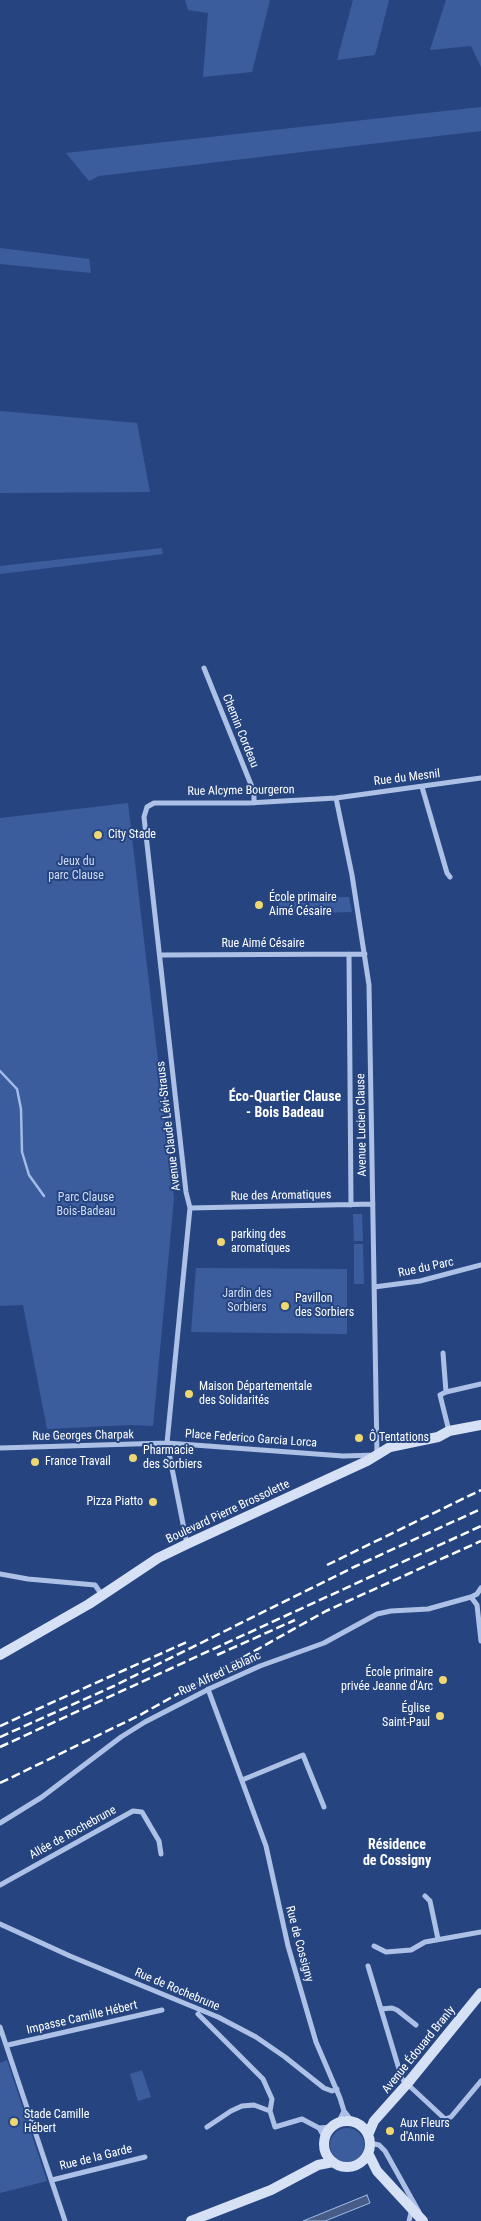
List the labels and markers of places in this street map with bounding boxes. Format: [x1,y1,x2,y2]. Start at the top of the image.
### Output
place label: City Stade [108,828,156,842]
marker: City Stade [92,829,104,841]
place label: École primaire Aimé Césaire [269,891,337,919]
marker: École primaire Aimé Césaire [253,899,265,911]
place label: parking des aromatiques [231,1228,290,1256]
marker: parking des aromatiques [215,1236,227,1248]
place label: Pavillon des Sorbiers [295,1292,354,1320]
marker: Pavillon des Sorbiers [279,1300,291,1312]
place label: Maison Départementale des Solidarités [199,1380,312,1408]
marker: Maison Départementale des Solidarités [183,1388,195,1400]
place label: Ô Tentations [369,1431,429,1445]
marker: Ô Tentations [353,1432,365,1444]
place label: Pharmacie des Sorbiers [143,1444,202,1472]
marker: Pharmacie des Sorbiers [127,1452,139,1464]
place label: France Travail [45,1455,111,1469]
marker: France Travail [29,1456,41,1468]
place label: Pizza Piatto [86,1495,143,1509]
marker: Pizza Piatto [147,1496,159,1508]
place label: École primaire privée Jeanne d'Arc [341,1666,433,1694]
marker: École primaire privée Jeanne d'Arc [437,1674,449,1686]
place label: Église Saint-Paul [382,1702,430,1730]
marker: Église Saint-Paul [434,1710,446,1722]
place label: Stade Camille Hébert [24,2108,89,2136]
marker: Stade Camille Hébert [8,2116,20,2128]
place label: Aux Fleurs d'Annie [400,2117,450,2145]
marker: Aux Fleurs d'Annie [384,2125,396,2137]

